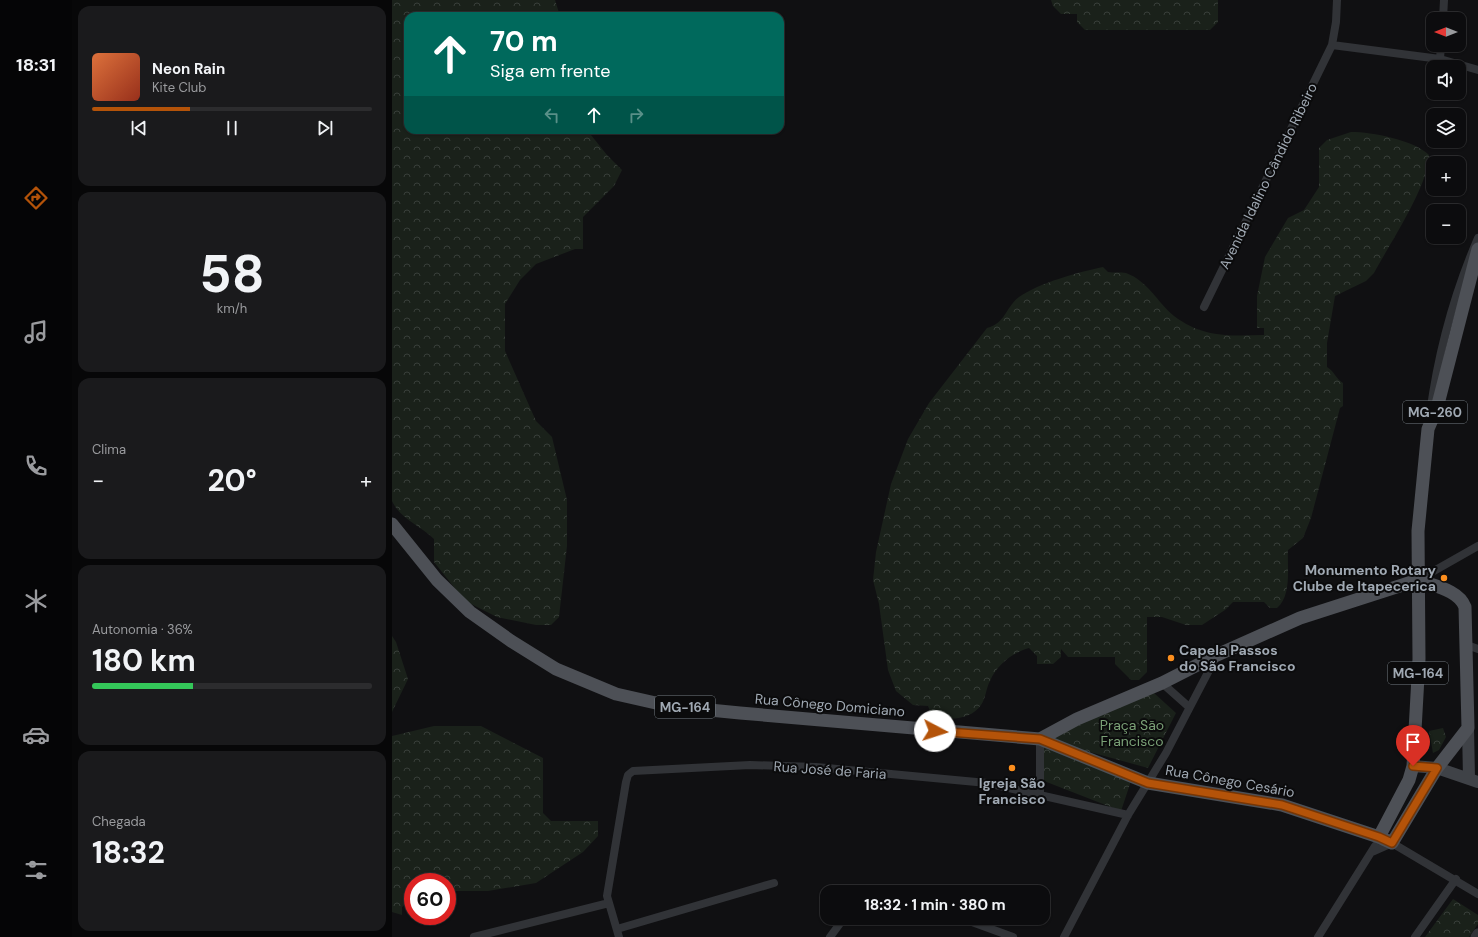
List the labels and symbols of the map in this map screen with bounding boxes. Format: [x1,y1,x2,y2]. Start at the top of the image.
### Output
north arrow [1426,12,1466,52]
street label: Avenida Idalino Cândido Ribeiro [1215,80,1321,272]
road number: MG-260 [1403,401,1467,423]
place label: Monumento Rotary Clube de Itapecerica [1293,561,1437,595]
marker: Monumento Rotary Clube de Itapecerica [1439,573,1449,583]
place label: Capela Passos do São Francisco [1179,641,1296,675]
marker: Capela Passos do São Francisco [1166,653,1176,663]
road number: MG-164 [1388,662,1448,684]
street label: Rua Cônego Domiciano [754,689,906,721]
road number: MG-164 [655,696,715,718]
position arrow [914,710,956,752]
park label: Praça São Francisco [1100,716,1164,750]
pin [1396,725,1430,766]
street label: Rua José de Faria [773,757,887,783]
street label: Rua Cônego Cesário [1164,761,1296,801]
marker: Igreja São Francisco [1007,763,1017,773]
place label: Igreja São Francisco [978,774,1046,808]
speed limit sign: 60 [404,873,456,925]

